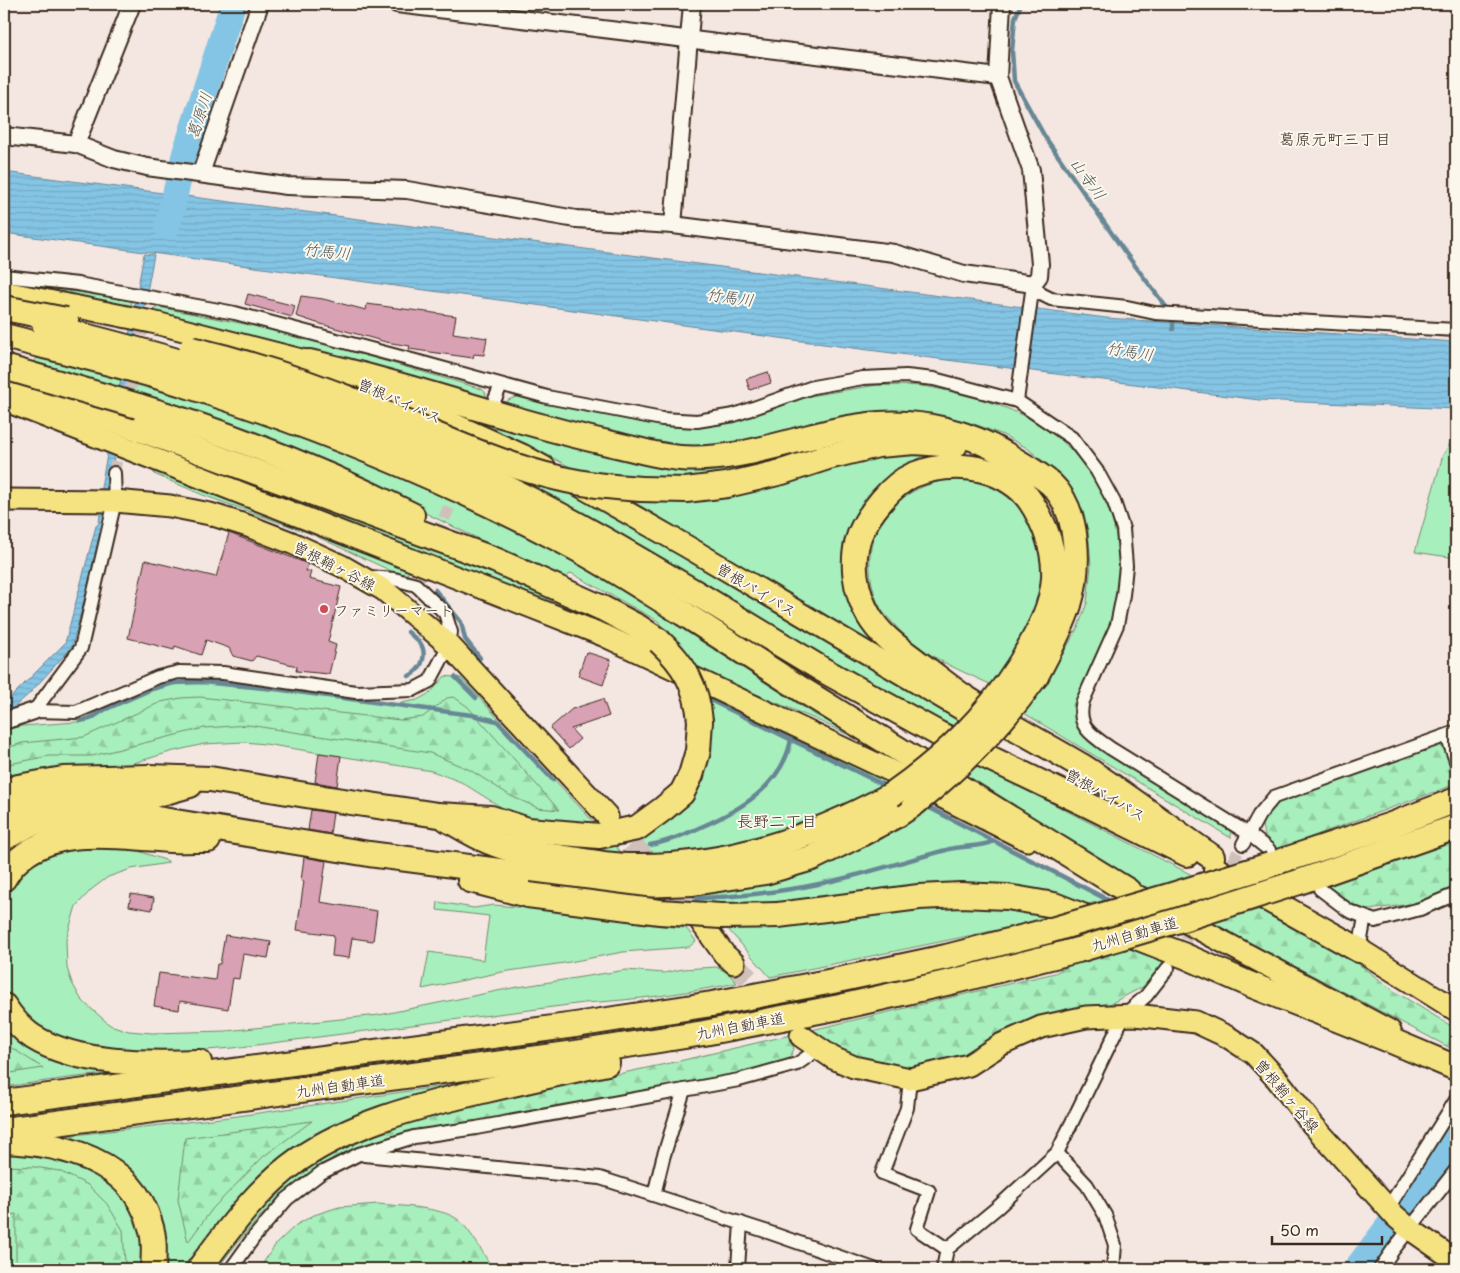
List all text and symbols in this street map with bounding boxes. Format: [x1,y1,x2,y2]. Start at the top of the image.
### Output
water label: 葛原川 [179,88,217,142]
district label: 葛原元町三丁目 [1279,126,1391,150]
water label: 山寺川 [1065,152,1113,204]
water label: 竹馬川 [302,236,352,264]
water label: 竹馬川 [705,281,755,311]
water label: 竹馬川 [1104,334,1156,366]
street label: 曽根バイパス [354,371,446,429]
street label: 曽根鞘ヶ谷線 [290,534,380,596]
street label: 曽根バイパス [713,556,801,622]
place label: ファミリーマート [334,598,454,621]
marker: ファミリーマート [318,603,330,615]
street label: 曽根バイパス [1061,762,1151,826]
district label: 長野二丁目 [737,808,817,832]
street label: 九州自動車道 [1088,910,1180,956]
street label: 九州自動車道 [694,1005,786,1045]
street label: 曽根鞘ヶ谷線 [1250,1053,1326,1137]
street label: 九州自動車道 [294,1067,386,1103]
scale bar [1272,1213,1382,1245]
text: 50 m [1280,1218,1319,1241]

